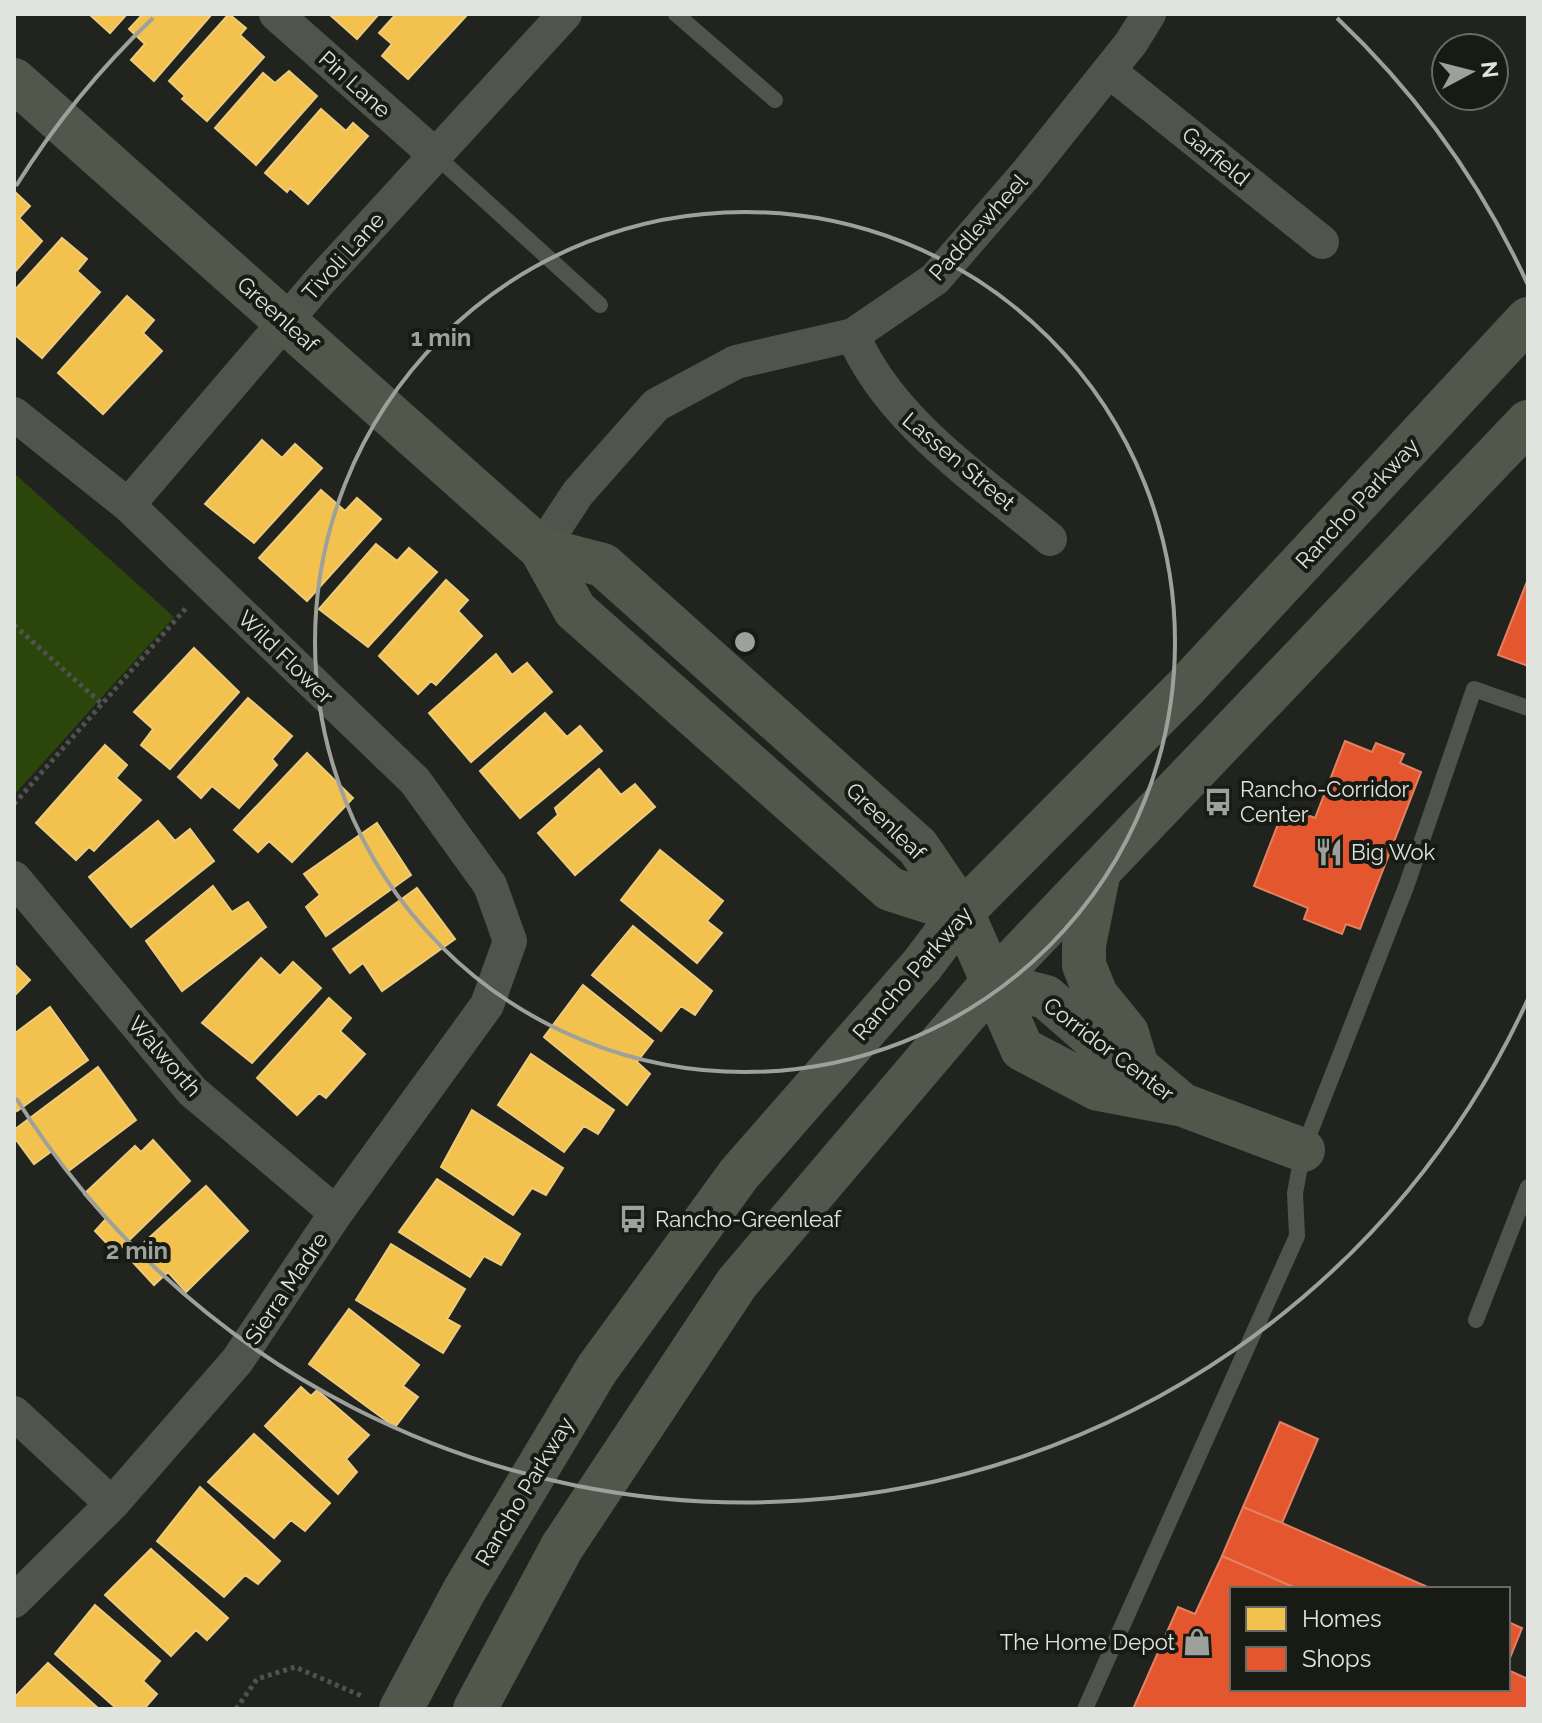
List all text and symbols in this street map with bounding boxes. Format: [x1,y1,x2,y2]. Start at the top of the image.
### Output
north arrow [1430,32,1510,112]
street label: Pin Lane [314,45,396,123]
text: N [1476,60,1504,79]
street label: Garfield [1177,121,1255,191]
street label: Paddlewheel [923,168,1033,286]
street label: Tivoli Lane [297,207,389,305]
street label: Greenleaf [232,271,324,358]
text: 1 min [411,323,471,352]
street label: Lassen Street [898,407,1021,516]
street label: Rancho Parkway [1290,432,1424,574]
street label: Wild Flower [233,605,339,709]
centre of rings [731,628,759,656]
place label: Rancho-Corridor Center [1240,776,1409,827]
street label: Greenleaf [841,777,931,866]
bus stop icon: Rancho-Corridor Center [1203,787,1233,817]
restaurant icon: Big Wok [1314,837,1344,867]
place label: Big Wok [1351,839,1436,865]
street label: Rancho Parkway [847,901,977,1045]
street label: Corridor Center [1039,992,1180,1107]
street label: Walworth [123,1011,207,1101]
bus stop icon: Rancho-Greenleaf [618,1204,648,1234]
place label: Rancho-Greenleaf [655,1206,842,1232]
street label: Sierra Madre [239,1227,333,1349]
text: 2 min [106,1236,168,1265]
street label: Rancho Parkway [469,1412,579,1570]
legend [1230,1587,1510,1691]
text: Homes [1302,1604,1382,1633]
shop icon: The Home Depot [1182,1627,1212,1657]
place label: The Home Depot [1000,1629,1176,1655]
text: Shops [1302,1644,1371,1673]

